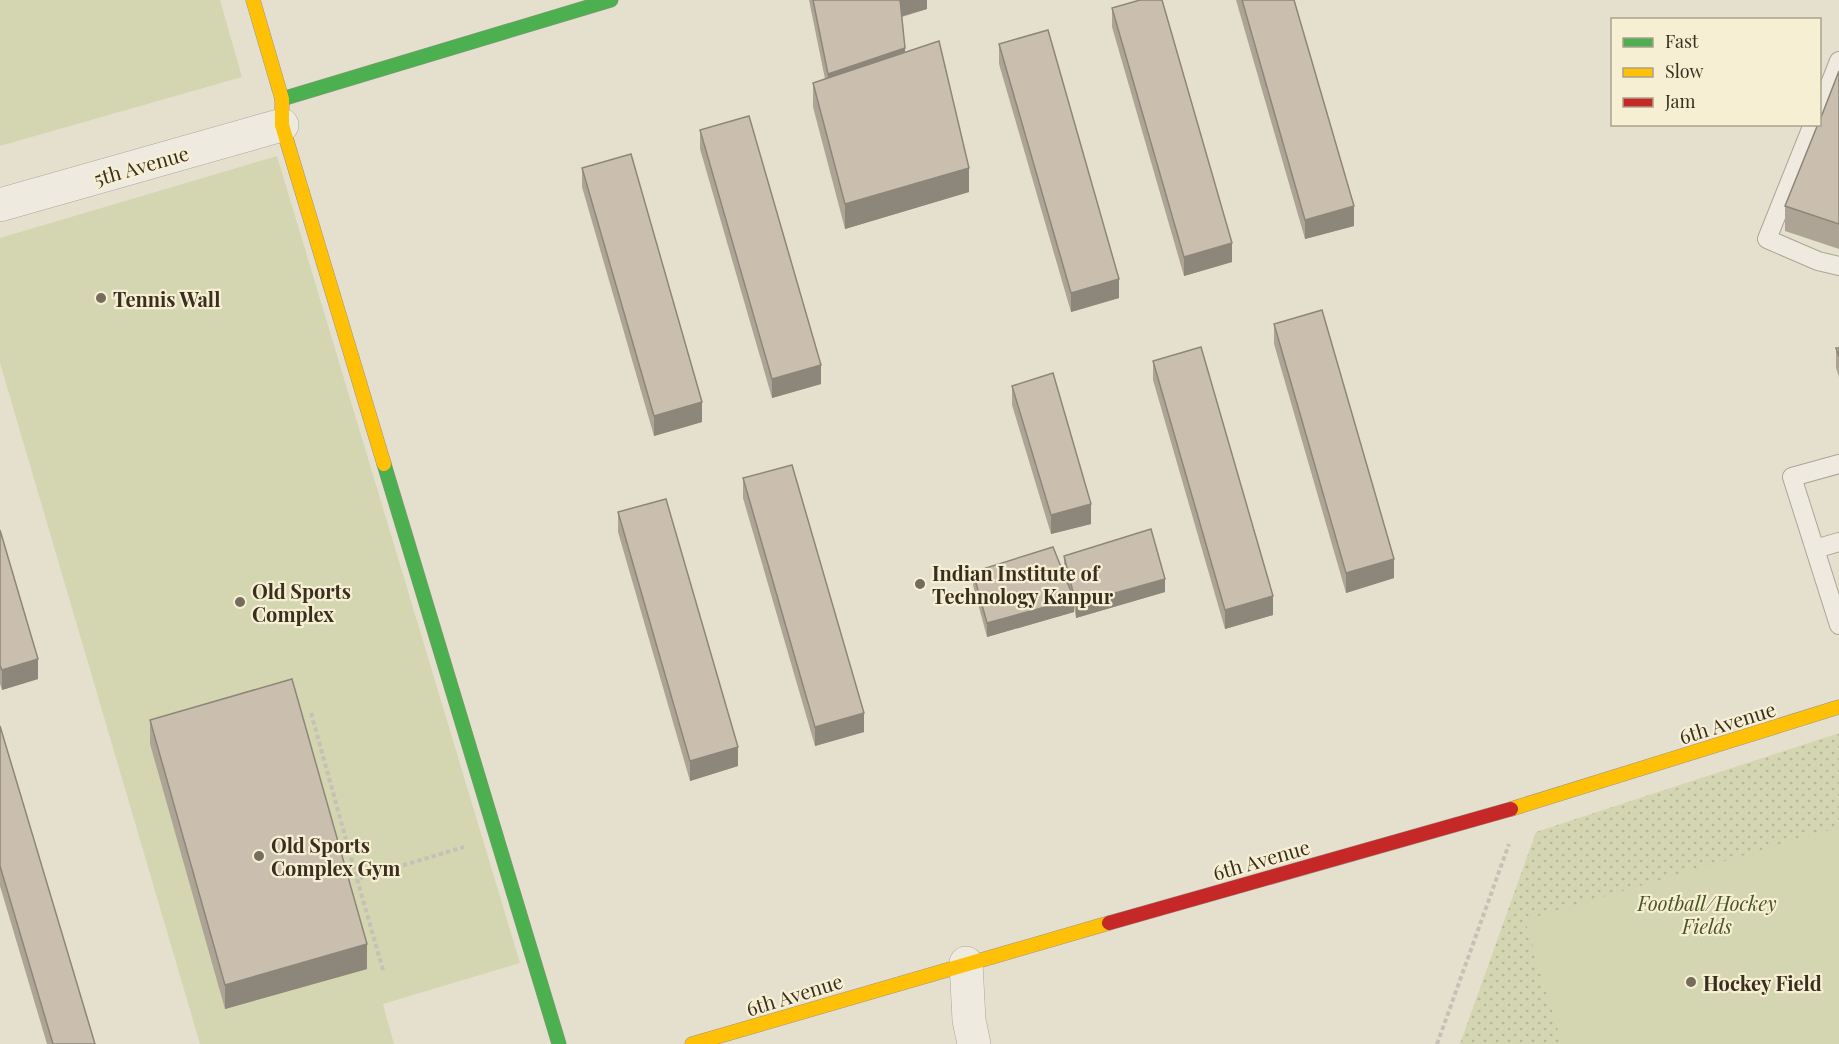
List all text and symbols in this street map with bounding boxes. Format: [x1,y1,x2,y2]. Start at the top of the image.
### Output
legend [1611,18,1821,126]
text: Fast [1665,29,1699,53]
text: Slow [1665,59,1703,83]
text: Jam [1664,89,1695,113]
street label: 5th Avenue [90,139,192,191]
place label: Tennis Wall [113,285,220,312]
marker: Tennis Wall [94,291,108,305]
place label: Indian Institute of Technology Kanpur [932,559,1114,609]
place label: Old Sports Complex [252,577,351,627]
marker: Indian Institute of Technology Kanpur [913,577,927,591]
marker: Old Sports Complex [233,595,247,609]
street label: 6th Avenue [1675,695,1779,749]
place label: Old Sports Complex Gym [271,831,400,881]
street label: 6th Avenue [1209,832,1313,886]
marker: Old Sports Complex Gym [252,849,266,863]
park label: Football/Hockey Fields [1636,889,1777,939]
street label: 6th Avenue [742,967,846,1021]
place label: Hockey Field [1703,969,1822,996]
marker: Hockey Field [1684,975,1698,989]

